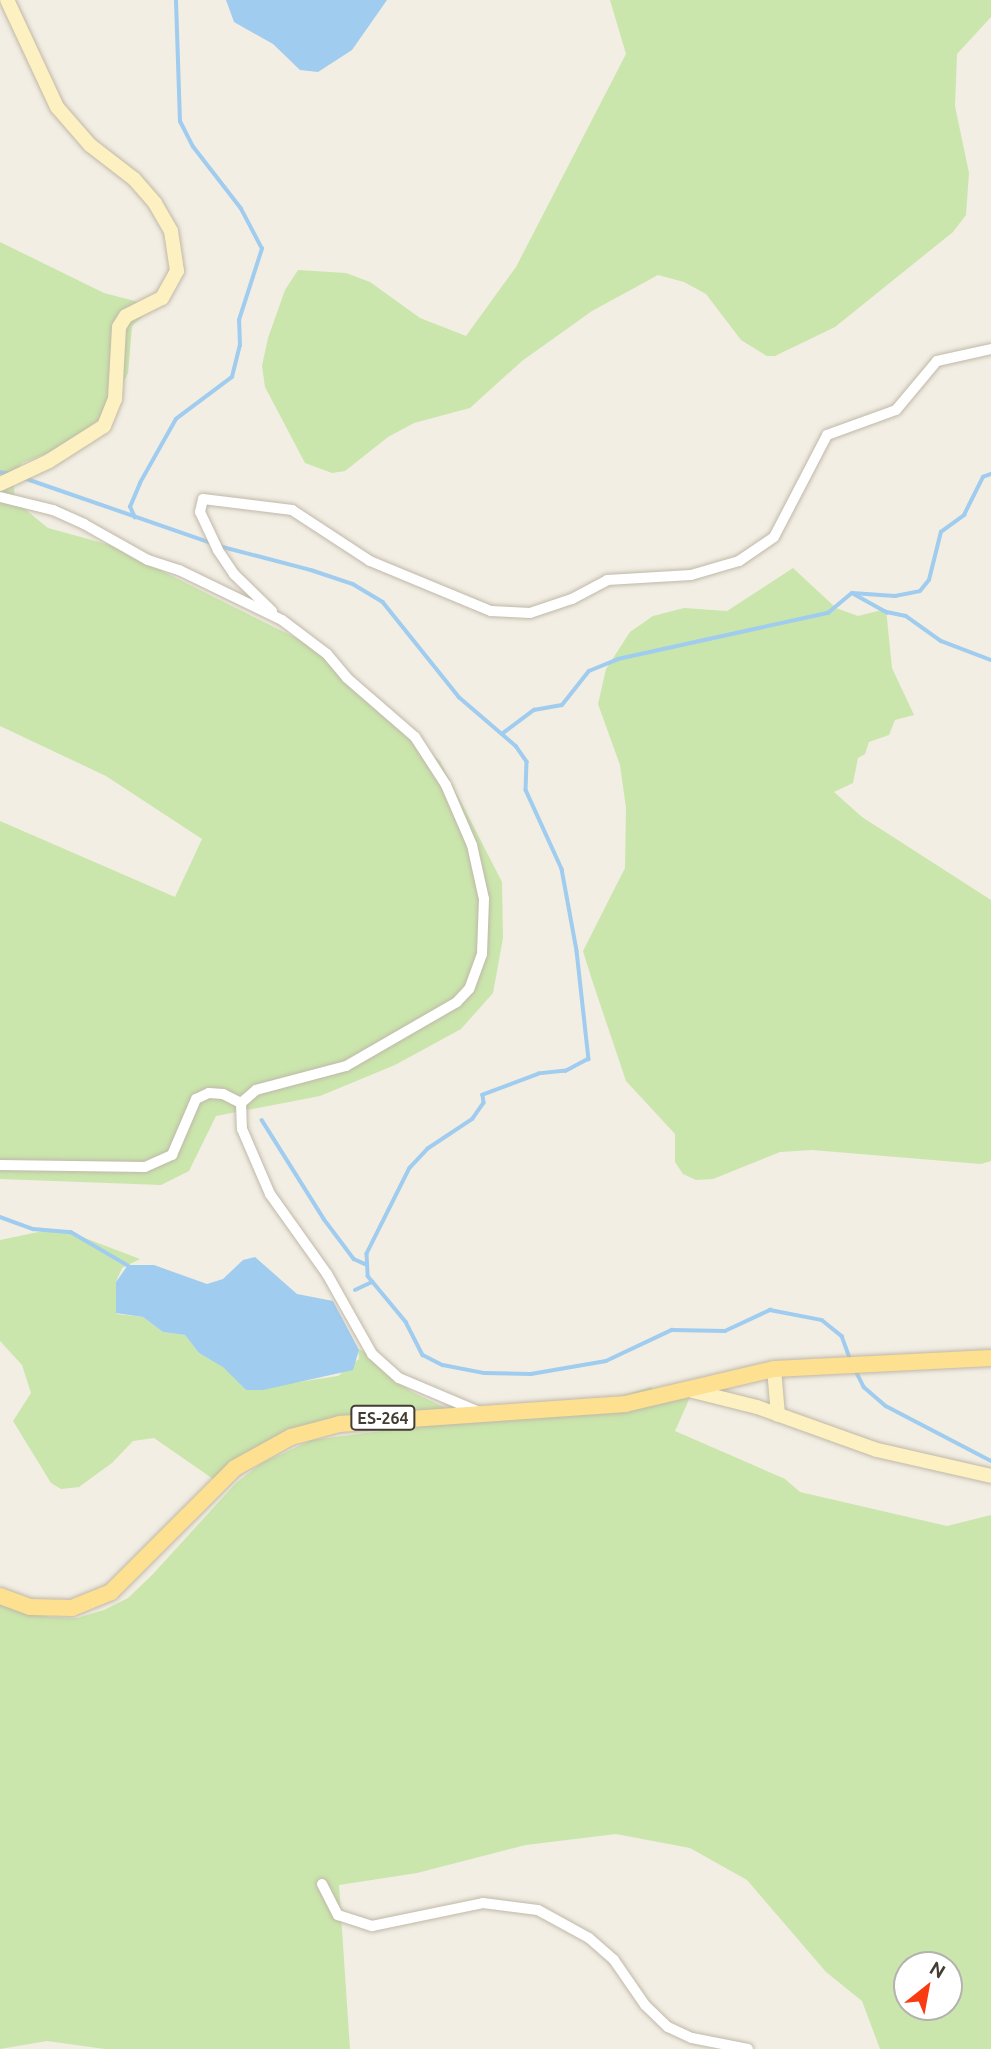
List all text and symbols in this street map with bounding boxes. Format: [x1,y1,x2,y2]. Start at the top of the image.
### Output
road number: ES-264 [350,1406,416,1430]
north arrow [893,1951,963,2021]
text: N [926,1957,950,1983]

